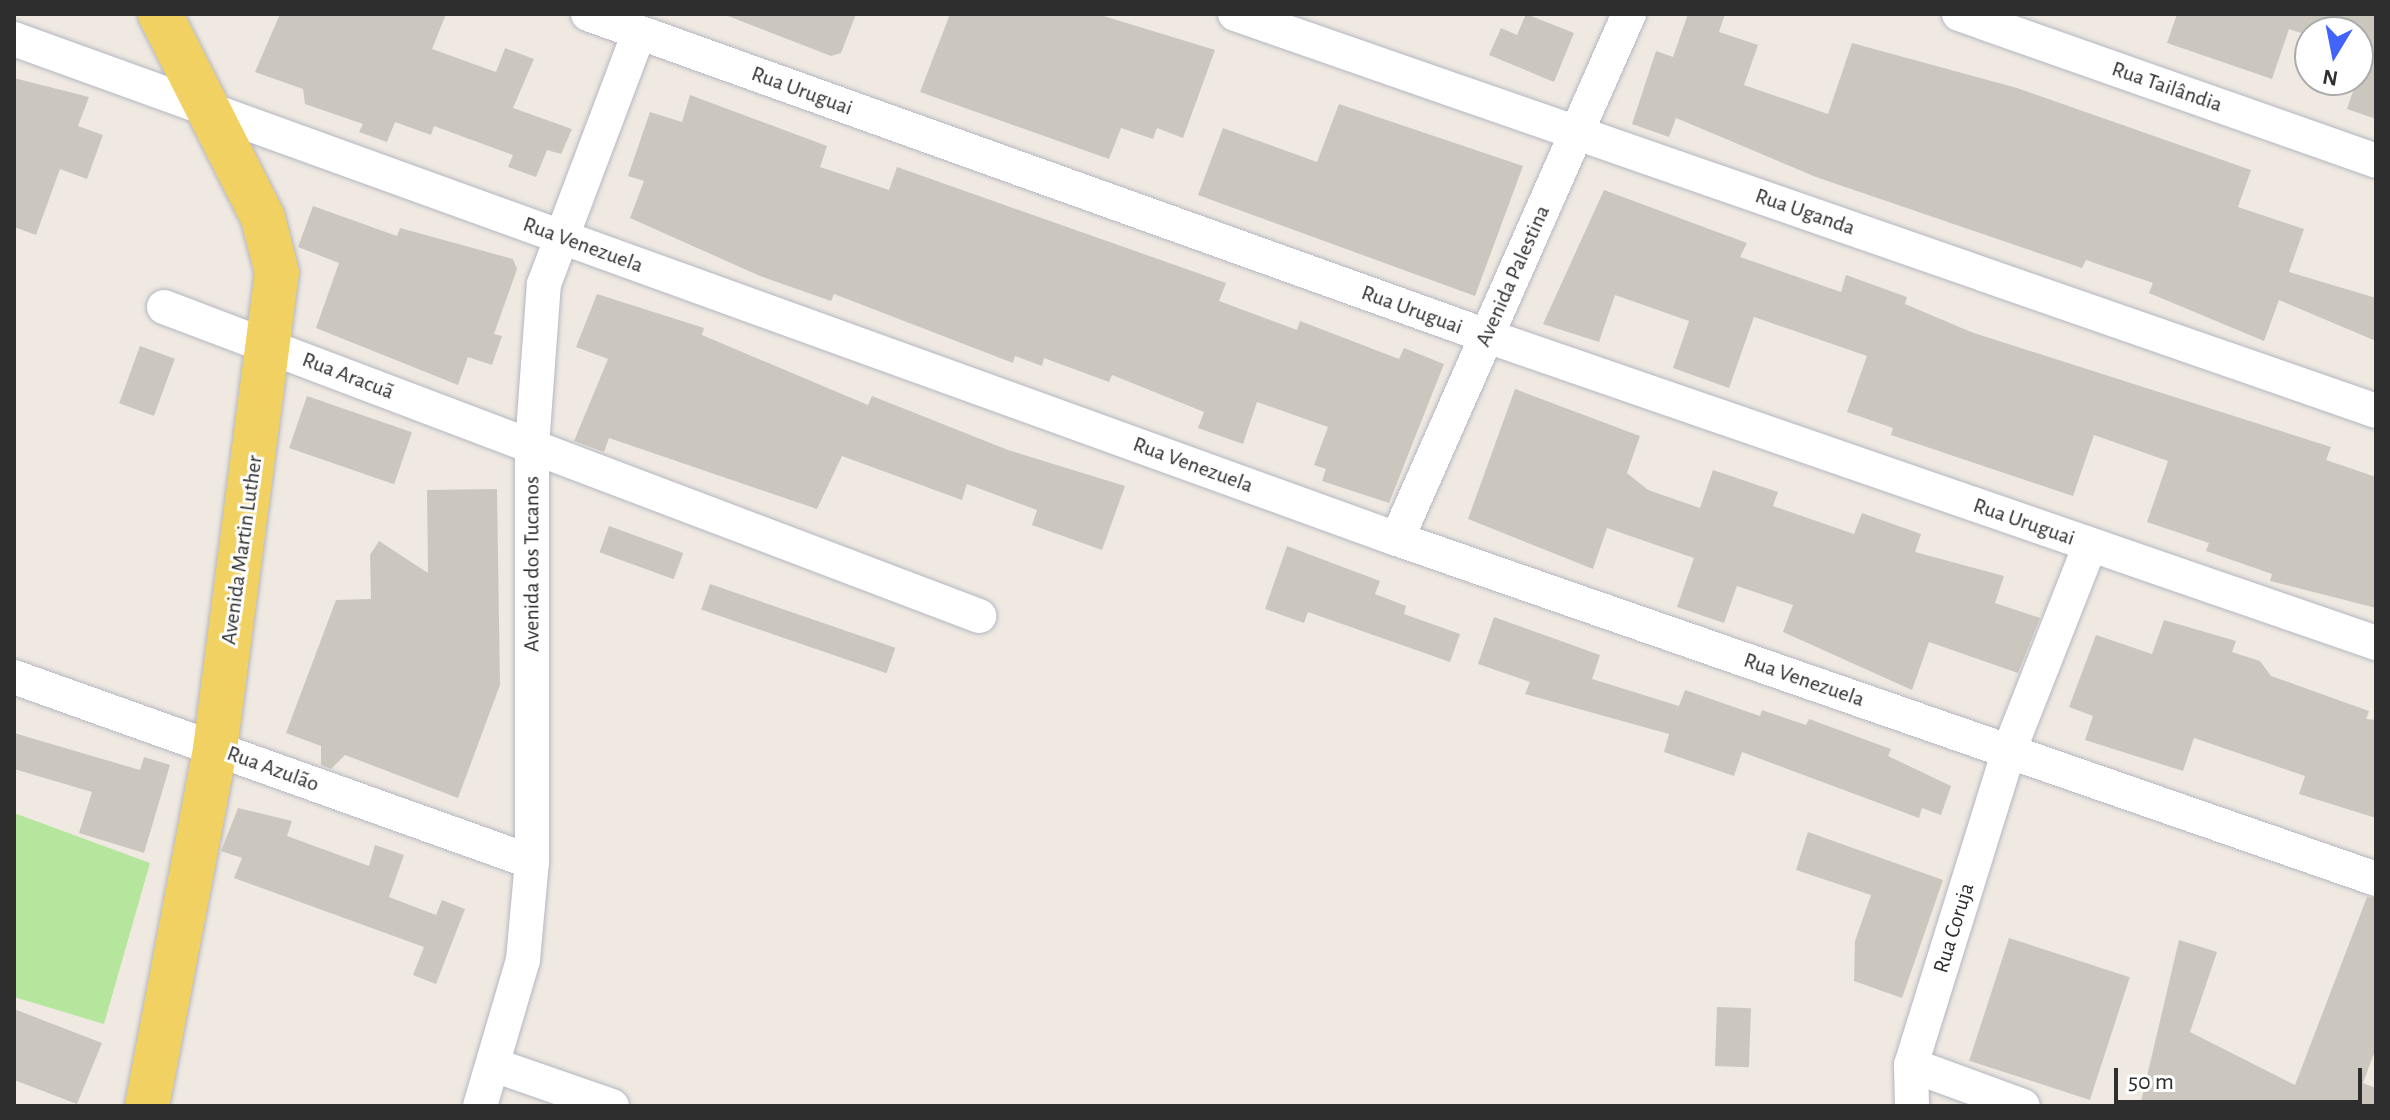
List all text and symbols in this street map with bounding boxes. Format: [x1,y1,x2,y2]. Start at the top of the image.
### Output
north arrow [2294,16,2374,96]
street label: Rua Tailândia [2108,56,2226,118]
street label: Rua Uruguai [748,60,856,122]
text: N [2321,66,2340,90]
street label: Rua Uganda [1752,183,1858,241]
street label: Avenida Palestina [1470,201,1556,351]
street label: Rua Venezuela [519,211,647,279]
street label: Rua Uruguai [1358,279,1466,341]
street label: Rua Aracuã [298,346,398,406]
street label: Rua Venezuela [1129,431,1257,499]
street label: Avenida Martin Luther [216,454,268,646]
street label: Avenida dos Tucanos [519,476,545,652]
street label: Rua Uruguai [1970,492,2078,552]
street label: Rua Venezuela [1740,647,1868,713]
street label: Rua Azulão [223,740,323,798]
street label: Rua Coruja [1928,880,1980,976]
scale bar [2118,1052,2366,1102]
text: 50 m [2128,1070,2174,1094]

